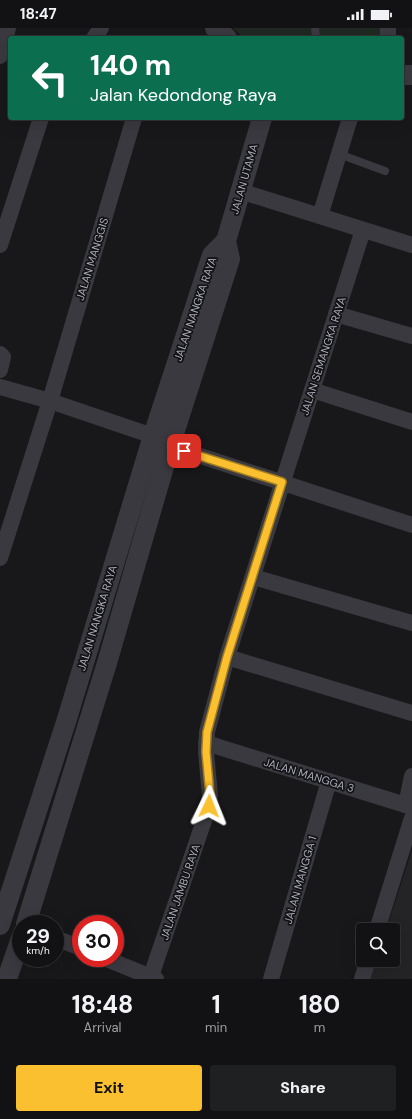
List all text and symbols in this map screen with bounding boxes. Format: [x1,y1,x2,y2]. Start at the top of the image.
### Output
text: 18:47 [20,4,57,24]
text: 140 m [90,47,171,84]
icon: left [24,52,76,104]
text: Jalan Kedondong Raya [90,83,277,107]
street label: JALAN UTAMA [227,142,261,216]
street label: JALAN MANGGIS [73,216,111,302]
street label: JALAN NANGKA RAYA [171,255,219,363]
street label: JALAN SEMANGKA RAYA [297,295,349,417]
pin [167,434,201,468]
icon: arrive [173,440,195,462]
street label: JALAN NANGKA RAYA [74,564,120,672]
street label: JALAN MANGGA 3 [262,755,356,795]
position arrow [188,785,230,827]
street label: JALAN MANGGA 1 [281,835,319,925]
street label: JALAN JAMBU RAYA [157,842,203,942]
speed limit sign: 30 [72,915,124,967]
text: 29 [26,923,50,949]
map controls [356,923,400,967]
button: search [356,923,400,967]
text: km/h [26,944,50,957]
text: 18:48 [72,989,133,1020]
text: 1 [212,989,221,1020]
text: 180 [299,989,340,1020]
text: Arrival [84,1019,121,1036]
text: min [205,1019,227,1036]
text: m [314,1019,325,1036]
button: Exit [16,1065,202,1111]
button: Share [210,1065,396,1111]

